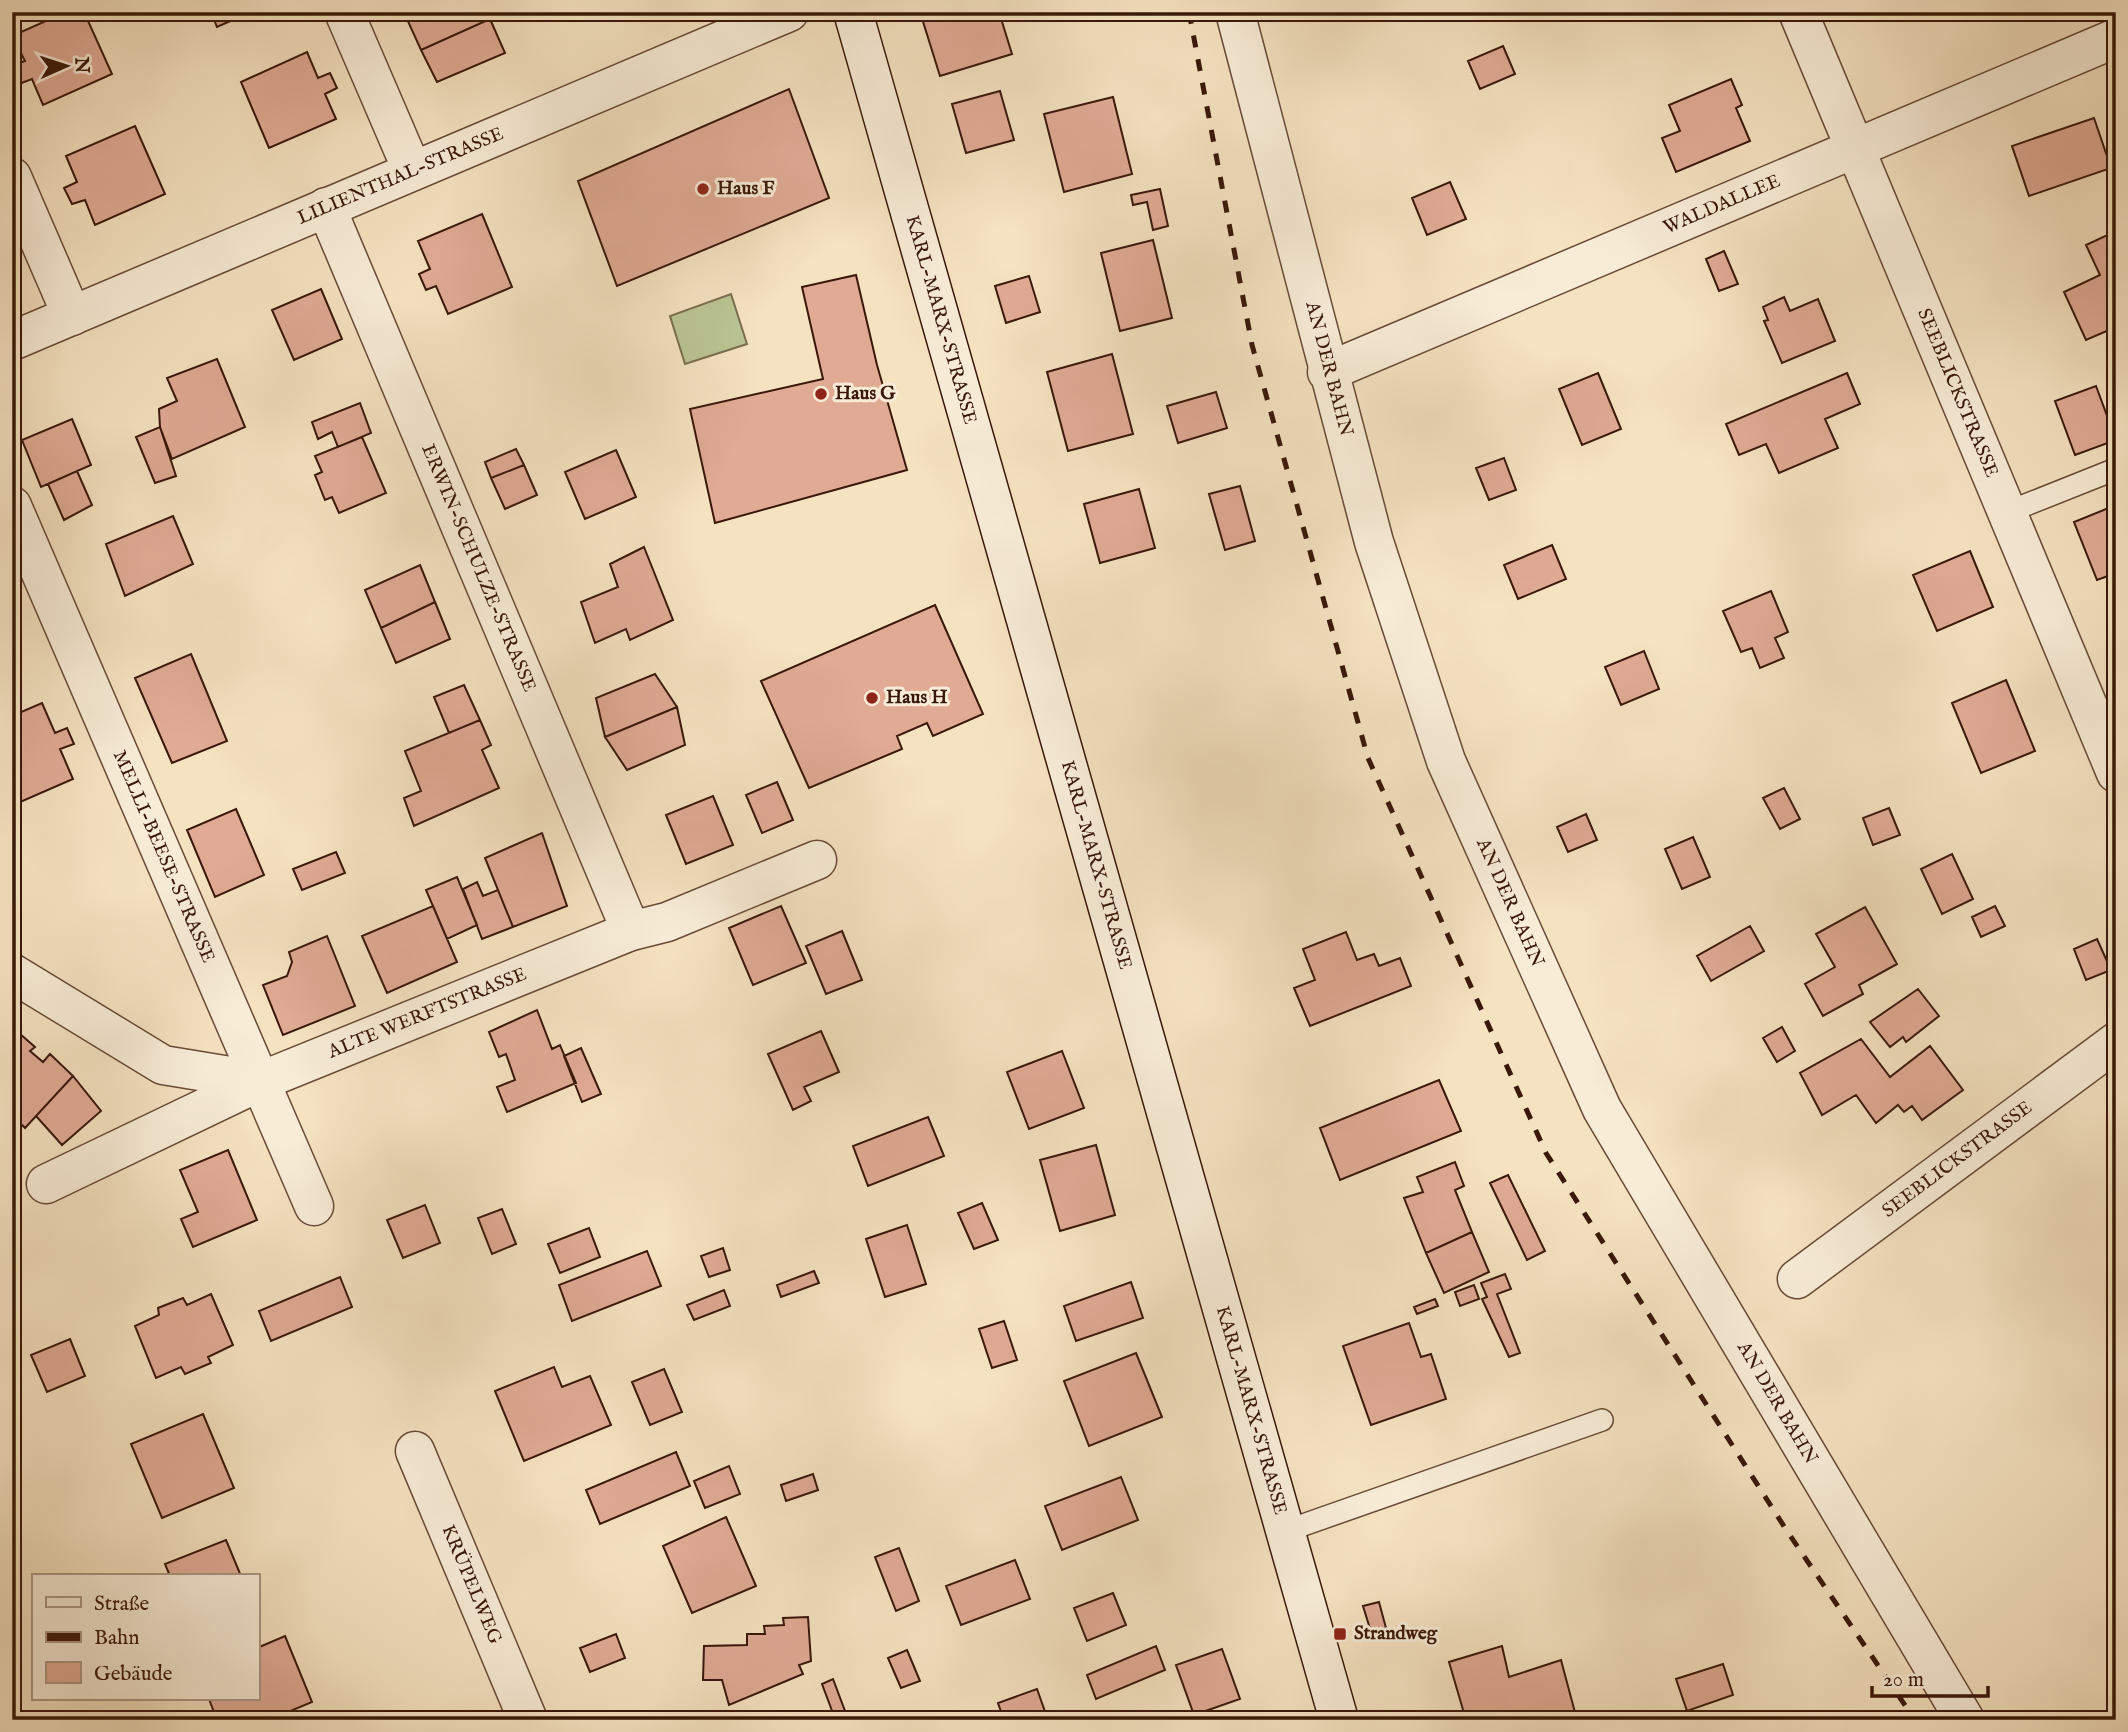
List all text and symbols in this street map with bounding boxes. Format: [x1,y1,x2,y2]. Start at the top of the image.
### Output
north arrow [32,32,102,102]
text: N [69,55,93,75]
street label: LILIENTHAL-STRASSE [294,122,507,231]
street label: WALDALLEE [1660,169,1784,240]
place label: Haus F [717,177,775,201]
marker: Haus F [695,181,711,197]
street label: KARL-MARX-STRASSE [899,213,982,427]
street label: AN DER BAHN [1299,298,1358,439]
street label: SEEBLICKSTRASSE [1911,305,2003,481]
place label: Haus G [835,382,896,406]
marker: Haus G [813,386,829,402]
street label: ERWIN-SCHULZE-STRASSE [415,441,541,696]
place label: Haus H [886,686,948,710]
marker: Haus H [864,690,880,706]
street label: MELLI-BEESE-STRASSE [107,747,220,967]
street label: KARL-MARX-STRASSE [1055,758,1137,972]
street label: AN DER BAHN [1470,834,1549,971]
street label: ALTE WERFTSTRASSE [324,963,530,1065]
street label: SEEBLICKSTRASSE [1878,1096,2037,1223]
street label: KARL-MARX-STRASSE [1210,1303,1292,1518]
street label: AN DER BAHN [1731,1337,1822,1469]
street label: KRÜPELWEG [435,1521,507,1648]
legend [32,1574,259,1700]
text: Straße [94,1591,150,1618]
place label: Strandweg [1354,1622,1438,1646]
text: Bahn [94,1625,139,1652]
marker: Strandweg [1332,1626,1348,1642]
scale bar [1872,1655,1988,1699]
text: Gebäude [94,1661,173,1688]
text: 20 m [1883,1667,1924,1694]

